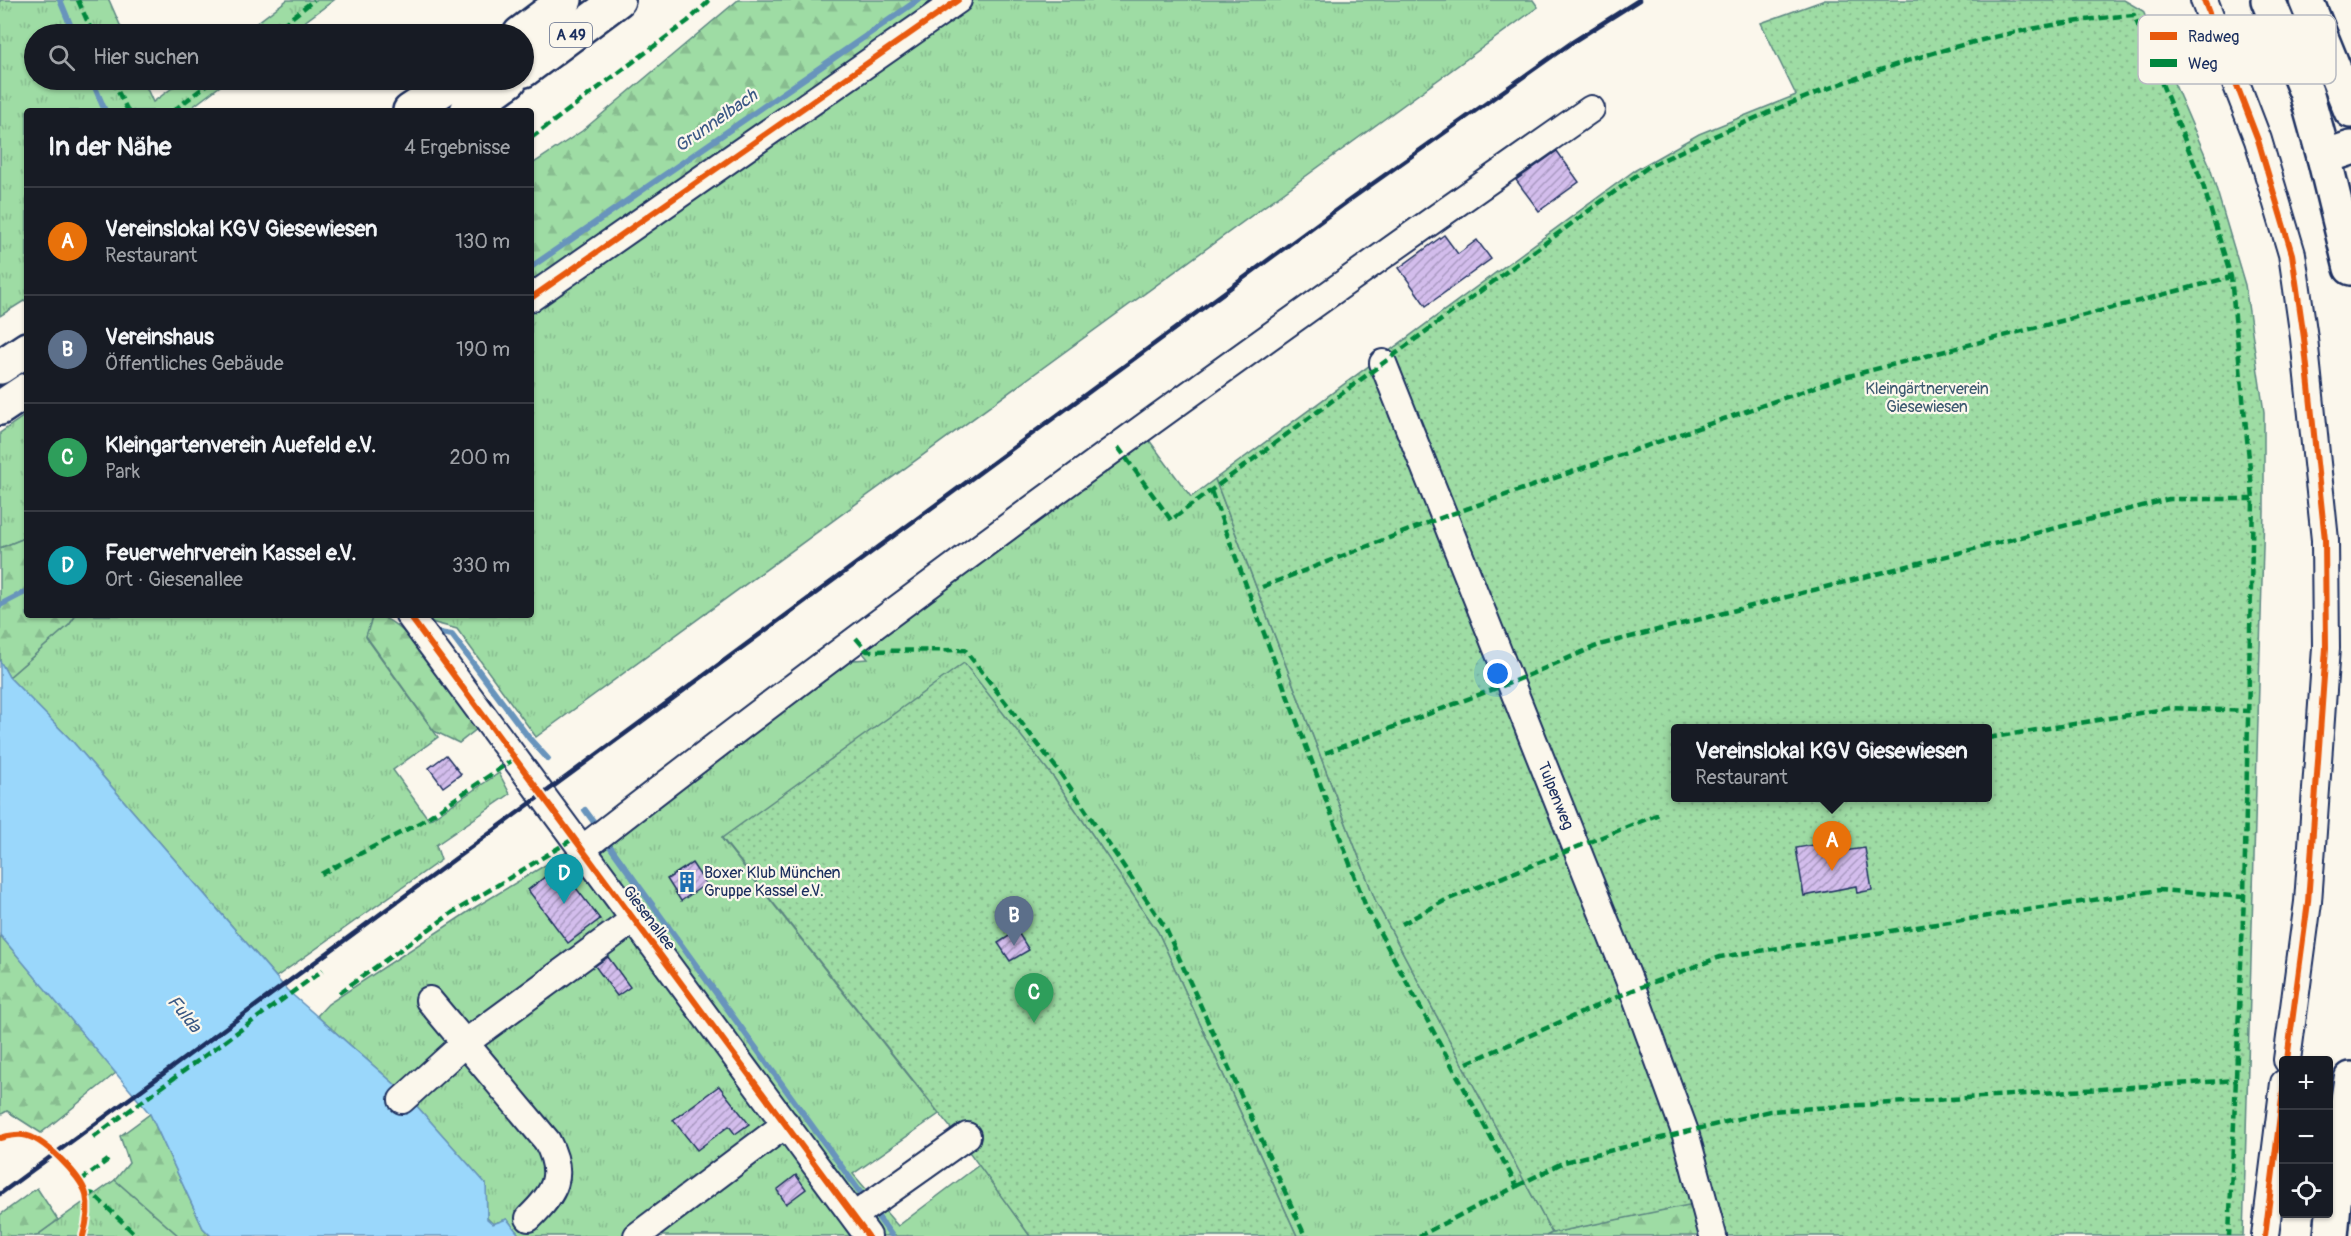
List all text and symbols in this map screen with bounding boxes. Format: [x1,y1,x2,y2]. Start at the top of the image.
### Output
legend [2138,15,2336,84]
road number: A 49 [550,23,592,47]
search box [24,24,534,90]
text: Radweg [2188,27,2239,47]
icon: search [45,41,78,74]
text: Hier suchen [93,43,199,71]
text: Weg [2188,54,2218,74]
water label: Grunnelbach [670,83,763,158]
text: In der Nähe [48,131,171,163]
text: 4 Ergebnisse [404,135,510,160]
text: Vereinslokal KGV Giesewiesen [105,215,377,243]
text: A [61,229,74,254]
text: 130 m [455,229,510,254]
text: Restaurant [105,243,197,268]
text: Vereinshaus [105,323,214,351]
text: B [62,337,73,362]
text: 190 m [456,337,510,362]
text: Öffentliches Gebäude [105,351,284,376]
park label: Kleingärtnerverein Giesewiesen [1865,379,1989,417]
text: Kleingartenverein Auefeld e.V. [105,431,376,459]
text: C [61,445,74,470]
text: 200 m [449,445,510,470]
text: Park [105,459,140,484]
text: Feuerwehrverein Kassel e.V. [105,539,357,567]
text: D [61,553,74,578]
text: 330 m [452,553,510,578]
text: Ort · Giesenallee [105,567,243,592]
your location [1483,659,1512,688]
popup [1671,724,1992,802]
text: Vereinslokal KGV Giesewiesen [1695,737,1968,765]
street label: Tulpenweg [1533,759,1578,833]
text: Restaurant [1695,765,1788,790]
pin: A [1812,822,1852,871]
pin: D [544,854,584,904]
place label: Boxer Klub München Gruppe Kassel e.V. [704,863,841,901]
building icon: Boxer Klub München Gruppe Kassel e.V. [675,870,699,894]
street label: Giesenallee [618,882,680,954]
pin: B [994,896,1034,946]
pin: C [1014,974,1054,1023]
water label: Fulda [162,991,207,1039]
map controls [2279,1056,2333,1218]
button: + [2279,1056,2333,1110]
button: − [2279,1110,2333,1164]
button: locate [2279,1164,2333,1218]

